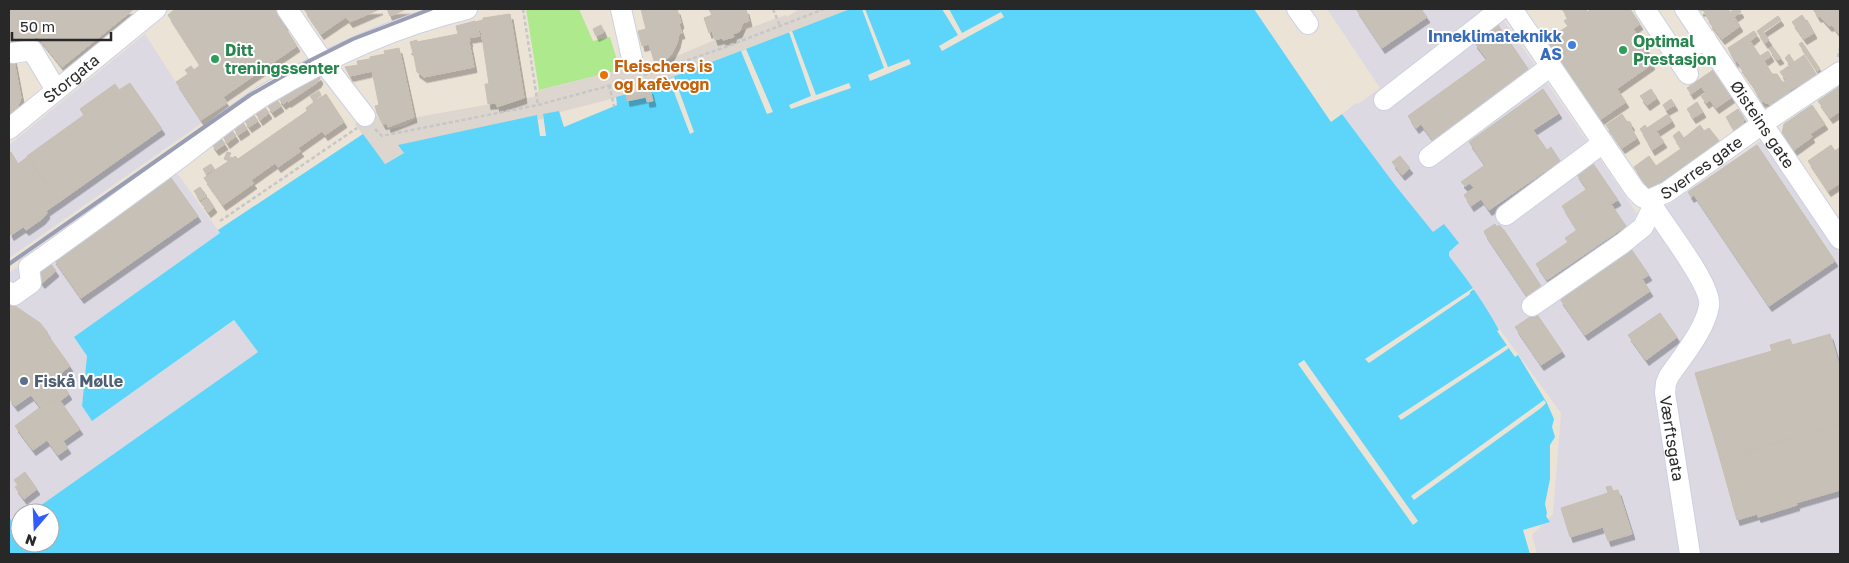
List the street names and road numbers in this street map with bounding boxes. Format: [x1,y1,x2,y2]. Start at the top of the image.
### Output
street label: Storgata [39,50,103,107]
street label: Øisteins gate [1726,77,1799,172]
street label: Sverres gate [1657,131,1746,204]
street label: Værftsgata [1656,394,1689,483]

